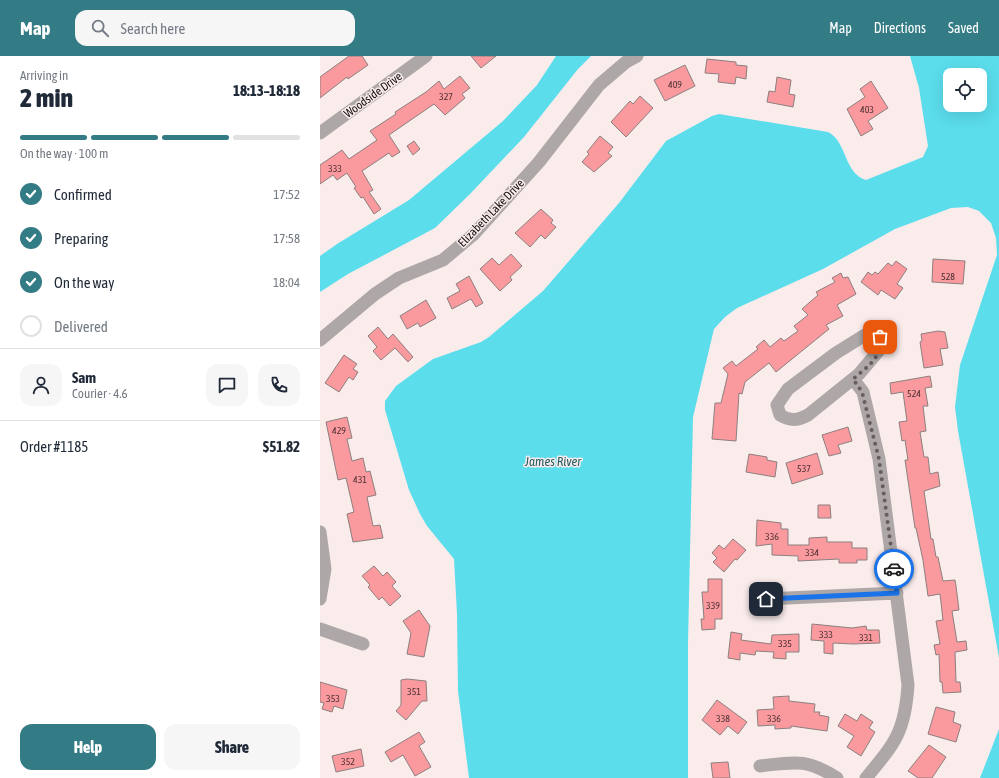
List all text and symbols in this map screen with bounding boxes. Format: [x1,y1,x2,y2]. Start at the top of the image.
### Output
search box [75,10,355,46]
text: Map [20,17,51,39]
icon: search [89,17,111,39]
text: Search here [121,20,185,37]
text: Map [829,20,852,36]
text: Directions [874,20,926,36]
text: Saved [948,20,979,36]
text: Arriving in [20,68,68,83]
map controls [943,68,987,112]
button: locate [943,68,987,112]
street label: Woodside Drive [341,69,405,121]
house number: 409 [668,79,682,90]
text: 18:13–18:18 [233,82,300,99]
text: 2 min [20,83,73,113]
house number: 327 [439,91,453,102]
house number: 403 [860,104,874,115]
text: On the way · 100 m [20,146,108,161]
house number: 333 [328,163,342,174]
street label: Elizabeth Lake Drive [455,176,527,250]
icon: check [20,183,42,205]
text: Confirmed [54,186,112,203]
text: 17:52 [273,187,300,202]
icon: check [20,227,42,249]
text: Preparing [54,230,108,247]
text: 17:58 [273,231,300,246]
icon: check [20,271,42,293]
house number: 528 [941,271,955,282]
text: On the way [54,274,115,291]
text: 18:04 [273,275,300,290]
text: Delivered [54,318,108,335]
pin [863,320,897,354]
icon: bag [869,326,891,348]
button: person [20,364,62,406]
button: chat [206,364,248,406]
button: phone [258,364,300,406]
text: Sam [72,369,96,386]
text: Courier · 4.6 [72,386,128,401]
house number: 524 [907,388,921,399]
house number: 429 [332,425,346,436]
text: Order #1185 [20,438,88,455]
text: $51.82 [263,438,300,455]
water label: James River [524,454,582,469]
house number: 537 [797,463,811,474]
house number: 431 [353,474,367,485]
house number: 336 [765,531,779,542]
house number: 334 [805,547,819,558]
courier [874,549,914,589]
icon: car [883,558,905,580]
pin [749,582,783,616]
icon: home [755,588,777,610]
house number: 339 [706,600,720,611]
house number: 333 [819,629,833,640]
house number: 331 [859,632,873,643]
house number: 335 [778,638,792,649]
house number: 351 [407,686,421,697]
house number: 353 [326,693,340,704]
house number: 338 [716,713,730,724]
house number: 336 [767,713,781,724]
button: Help [20,724,156,770]
button: Share [164,724,300,770]
house number: 352 [341,756,355,767]

